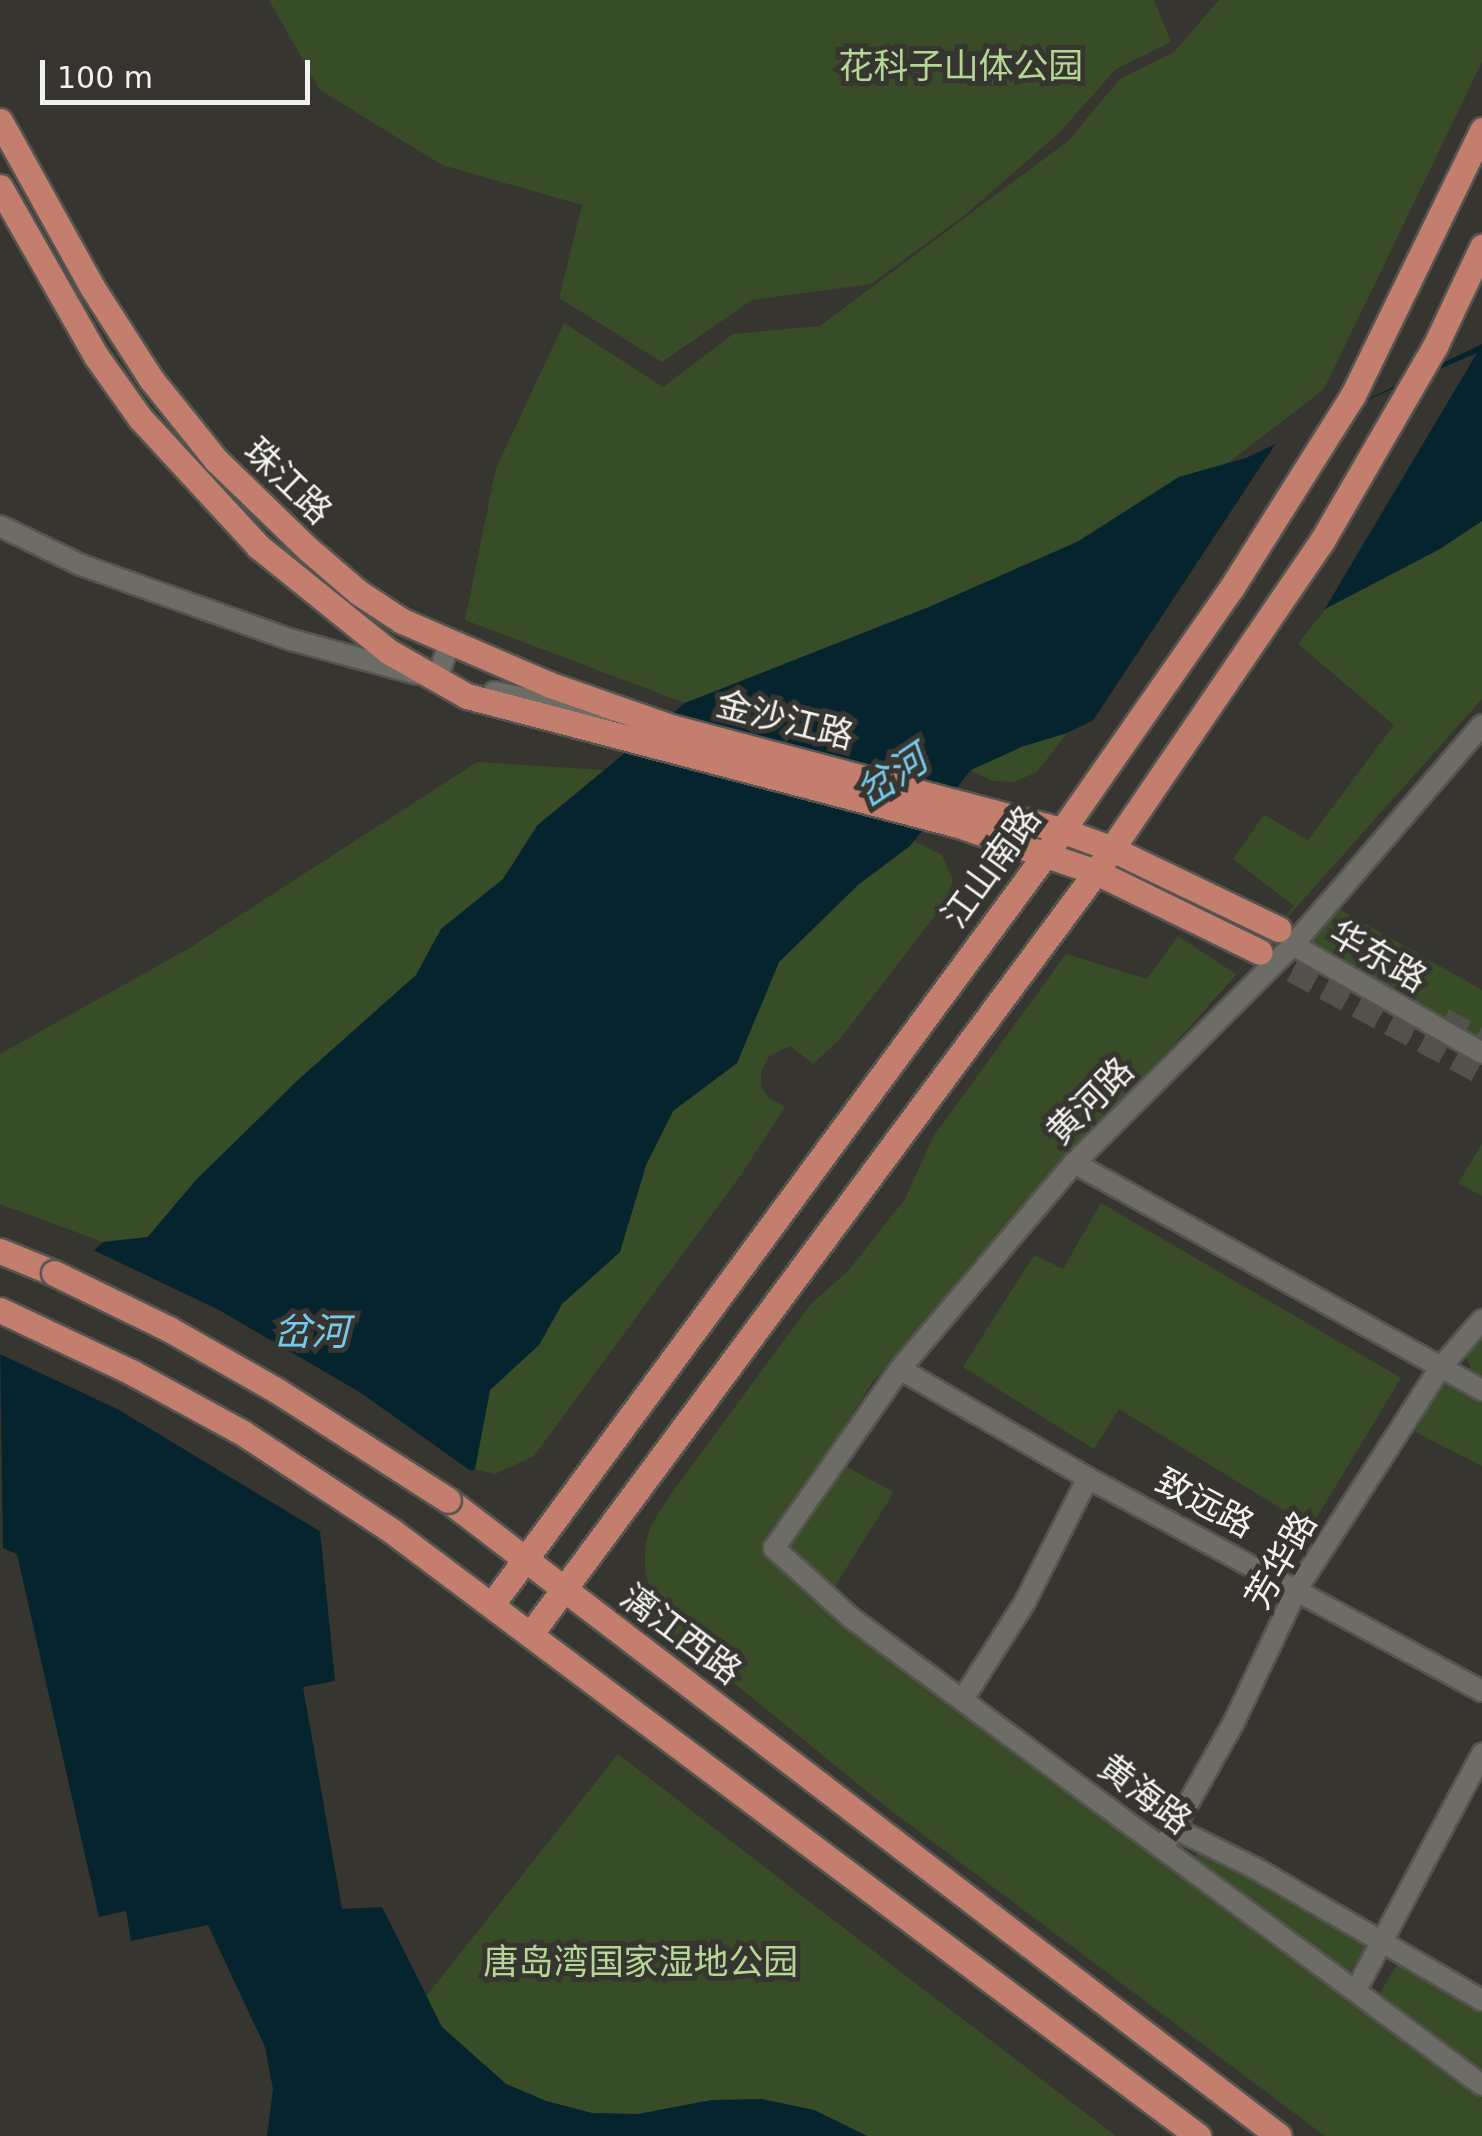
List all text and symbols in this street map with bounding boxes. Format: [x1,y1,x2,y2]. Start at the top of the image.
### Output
scale bar [45,40,315,102]
park label: 花科子山体公园 [839,45,1083,87]
text: 100 m [57,60,153,95]
street label: 珠江路 [236,429,340,533]
street label: 金沙江路 [712,683,858,757]
water label: 岔河 [848,737,936,817]
street label: 江山南路 [933,798,1049,936]
street label: 华东路 [1322,912,1434,1000]
street label: 黄河路 [1038,1049,1142,1153]
water label: 岔河 [273,1310,349,1356]
street label: 致远路 [1149,1460,1261,1546]
street label: 芳华路 [1237,1504,1325,1616]
street label: 漓江西路 [612,1575,750,1693]
street label: 黄海路 [1090,1746,1200,1842]
park label: 唐岛湾国家湿地公园 [484,1941,798,1983]

